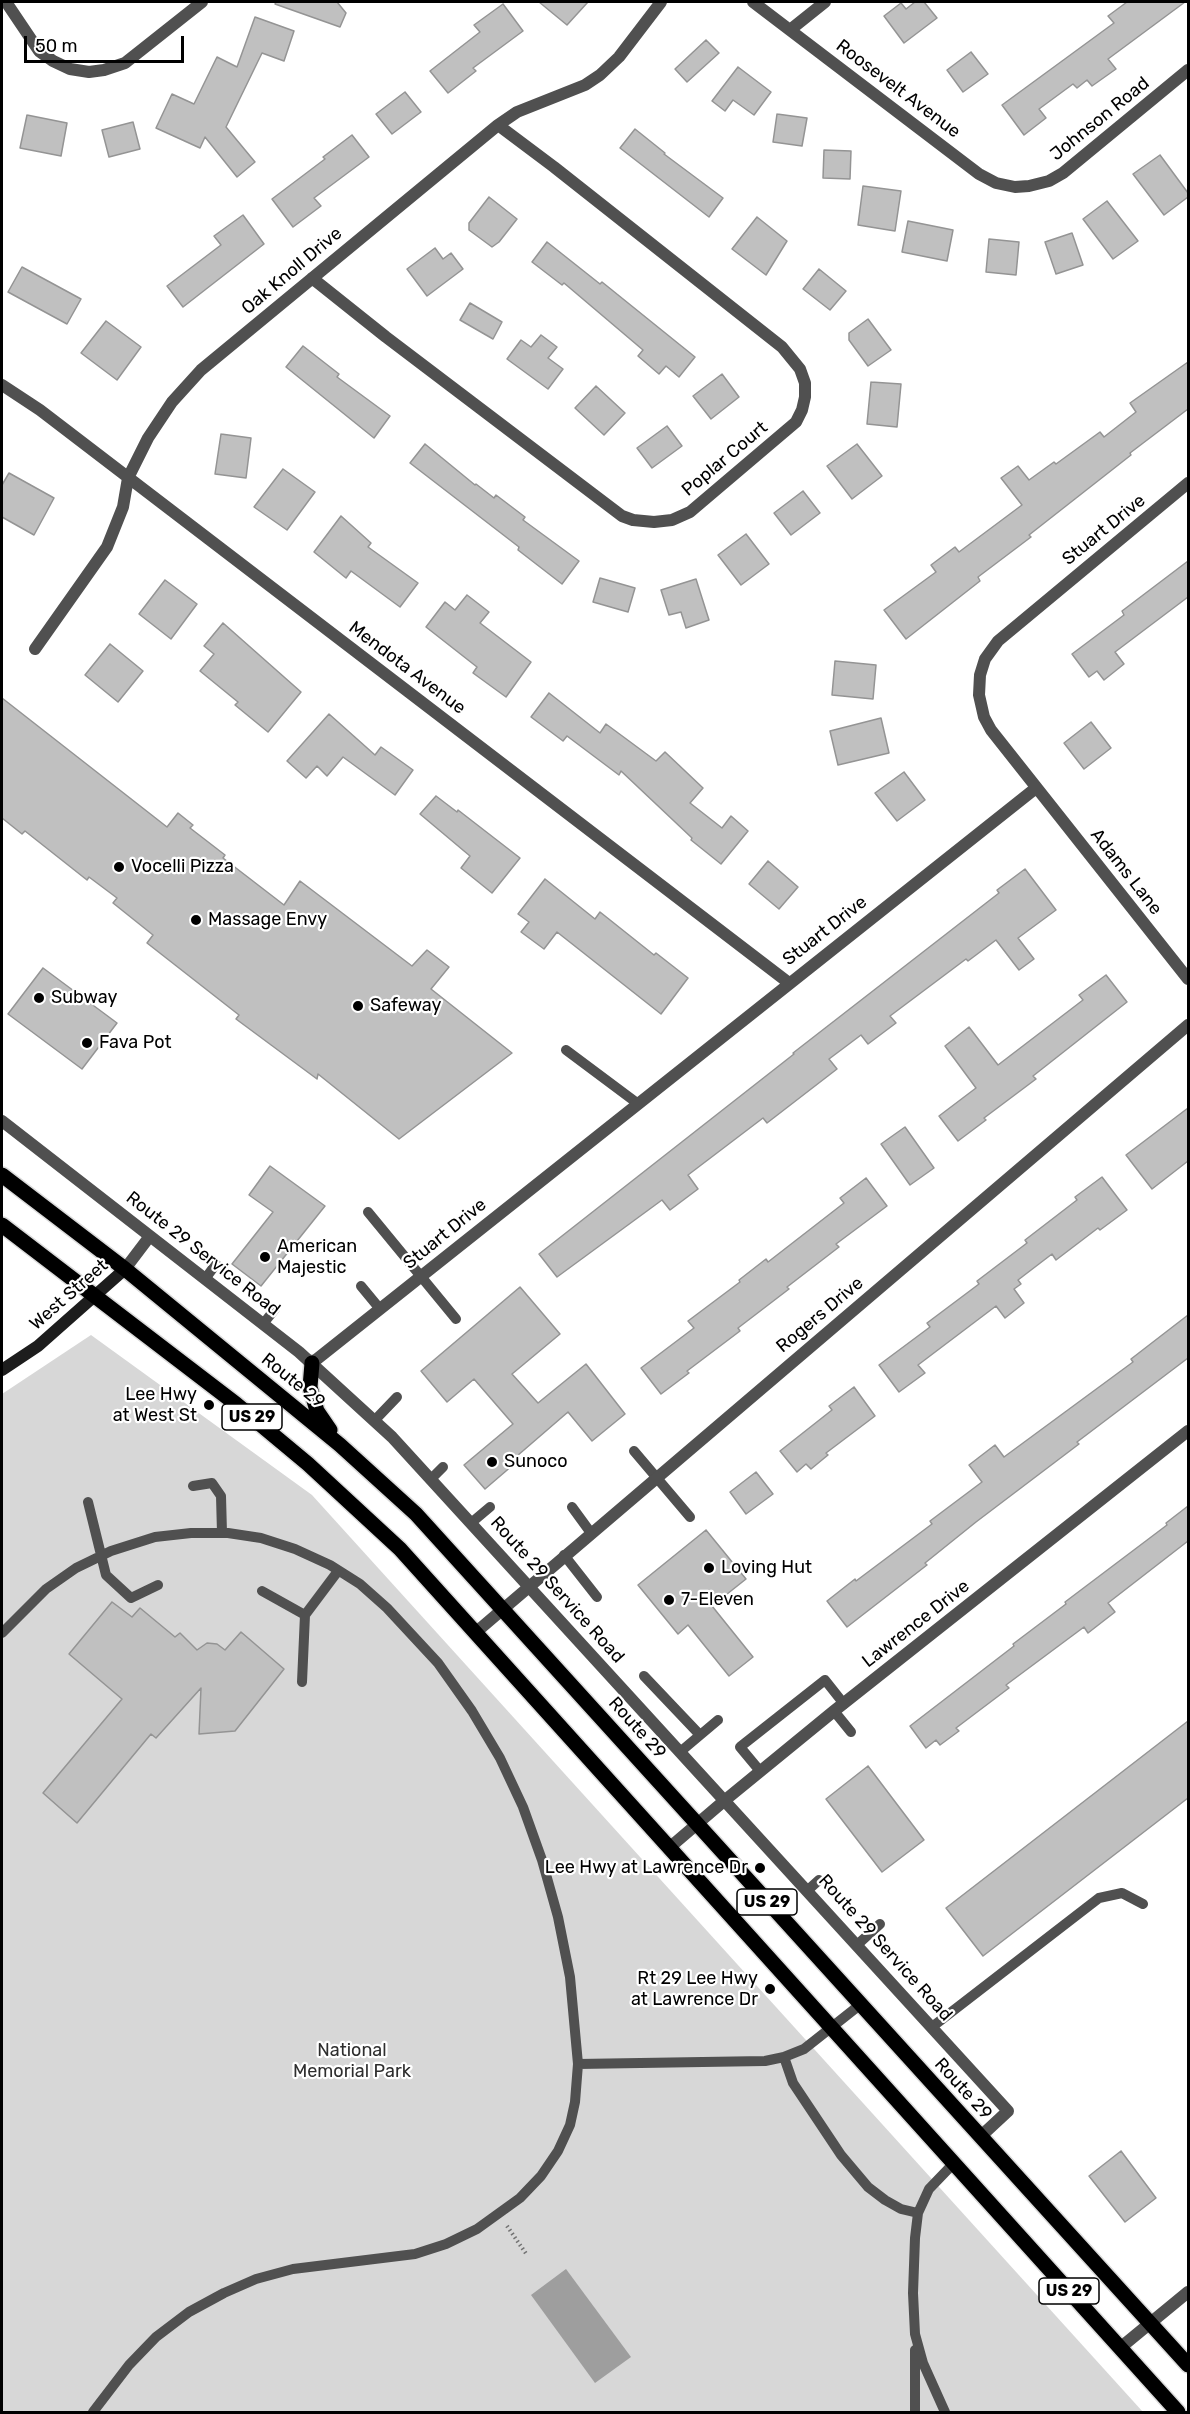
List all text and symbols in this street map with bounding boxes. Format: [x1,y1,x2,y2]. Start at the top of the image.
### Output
scale bar [27,24,188,62]
text: 50 m [35,35,78,57]
street label: Roosevelt Avenue [832,35,964,143]
street label: Johnson Road [1046,73,1154,165]
street label: Oak Knoll Drive [237,223,347,319]
street label: Poplar Court [678,417,772,501]
street label: Stuart Drive [1058,490,1150,570]
street label: Mendota Avenue [344,617,470,719]
street label: Adams Lane [1086,825,1166,919]
place label: Vocelli Pizza [131,856,234,878]
marker: Vocelli Pizza [112,860,126,874]
street label: Stuart Drive [779,892,871,970]
place label: Massage Envy [208,909,327,931]
marker: Massage Envy [189,913,203,927]
place label: Subway [51,987,117,1009]
marker: Subway [32,991,46,1005]
place label: Safeway [370,995,441,1017]
marker: Safeway [351,999,365,1013]
place label: Fava Pot [99,1032,171,1054]
marker: Fava Pot [80,1036,94,1050]
street label: Route 29 Service Road [122,1187,284,1321]
street label: Stuart Drive [399,1194,491,1274]
place label: American Majestic [277,1236,357,1278]
marker: American Majestic [258,1250,272,1264]
street label: West Street [25,1255,113,1335]
street label: Rogers Drive [772,1272,868,1358]
street label: Route 29 [257,1349,329,1413]
place label: Lee Hwy at West St [113,1384,197,1426]
marker: Lee Hwy at West St [202,1398,216,1412]
road number: US 29 [222,1404,282,1430]
place label: Sunoco [504,1451,568,1473]
marker: Sunoco [485,1455,499,1469]
street label: Route 29 Service Road [486,1512,628,1668]
place label: Loving Hut [721,1557,812,1579]
marker: Loving Hut [702,1561,716,1575]
street label: Lawrence Drive [858,1576,974,1672]
place label: 7-Eleven [681,1589,754,1611]
marker: 7-Eleven [662,1593,676,1607]
street label: Route 29 [604,1693,670,1763]
place label: Lee Hwy at Lawrence Dr [545,1857,748,1879]
marker: Lee Hwy at Lawrence Dr [753,1861,767,1875]
street label: Route 29 Service Road [814,1870,956,2026]
road number: US 29 [737,1889,797,1915]
place label: Rt 29 Lee Hwy at Lawrence Dr [631,1968,758,2010]
marker: Rt 29 Lee Hwy at Lawrence Dr [763,1982,777,1996]
park label: National Memorial Park [293,2040,411,2082]
street label: Route 29 [930,2054,996,2124]
road number: US 29 [1039,2278,1099,2304]

